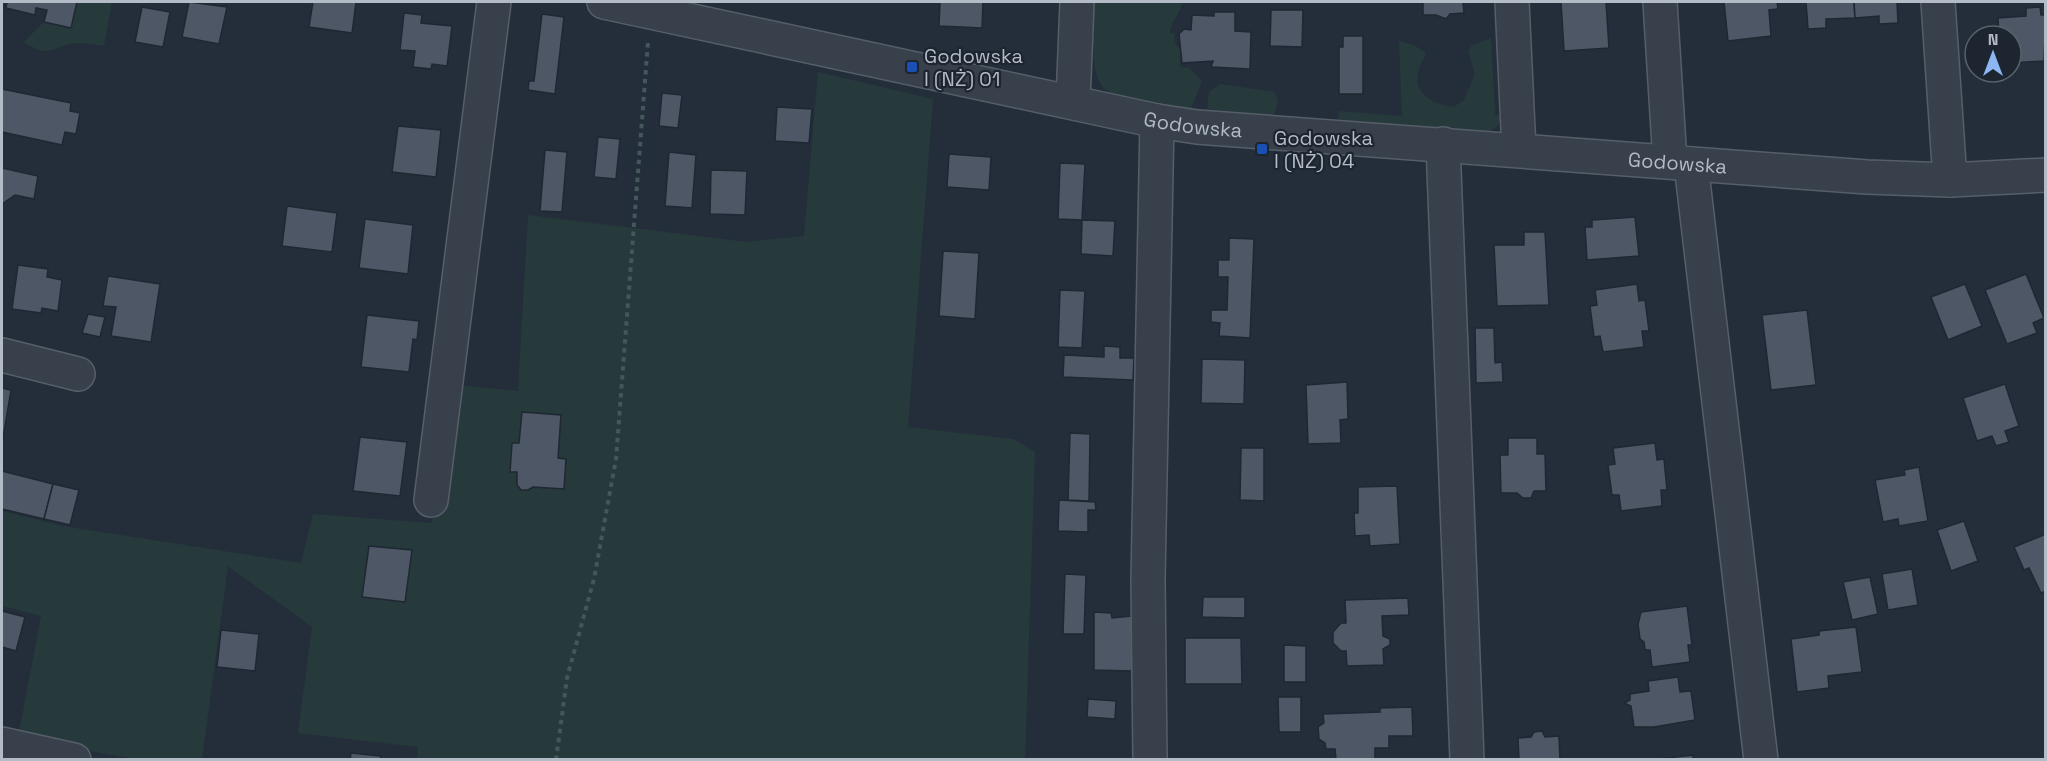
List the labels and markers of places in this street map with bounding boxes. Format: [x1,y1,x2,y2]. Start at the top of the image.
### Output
place label: Godowska I (NŻ) 01 [924,43,1023,92]
marker: Godowska I (NŻ) 01 [905,60,919,74]
place label: Godowska I (NŻ) 04 [1274,125,1373,174]
marker: Godowska I (NŻ) 04 [1255,142,1269,156]

